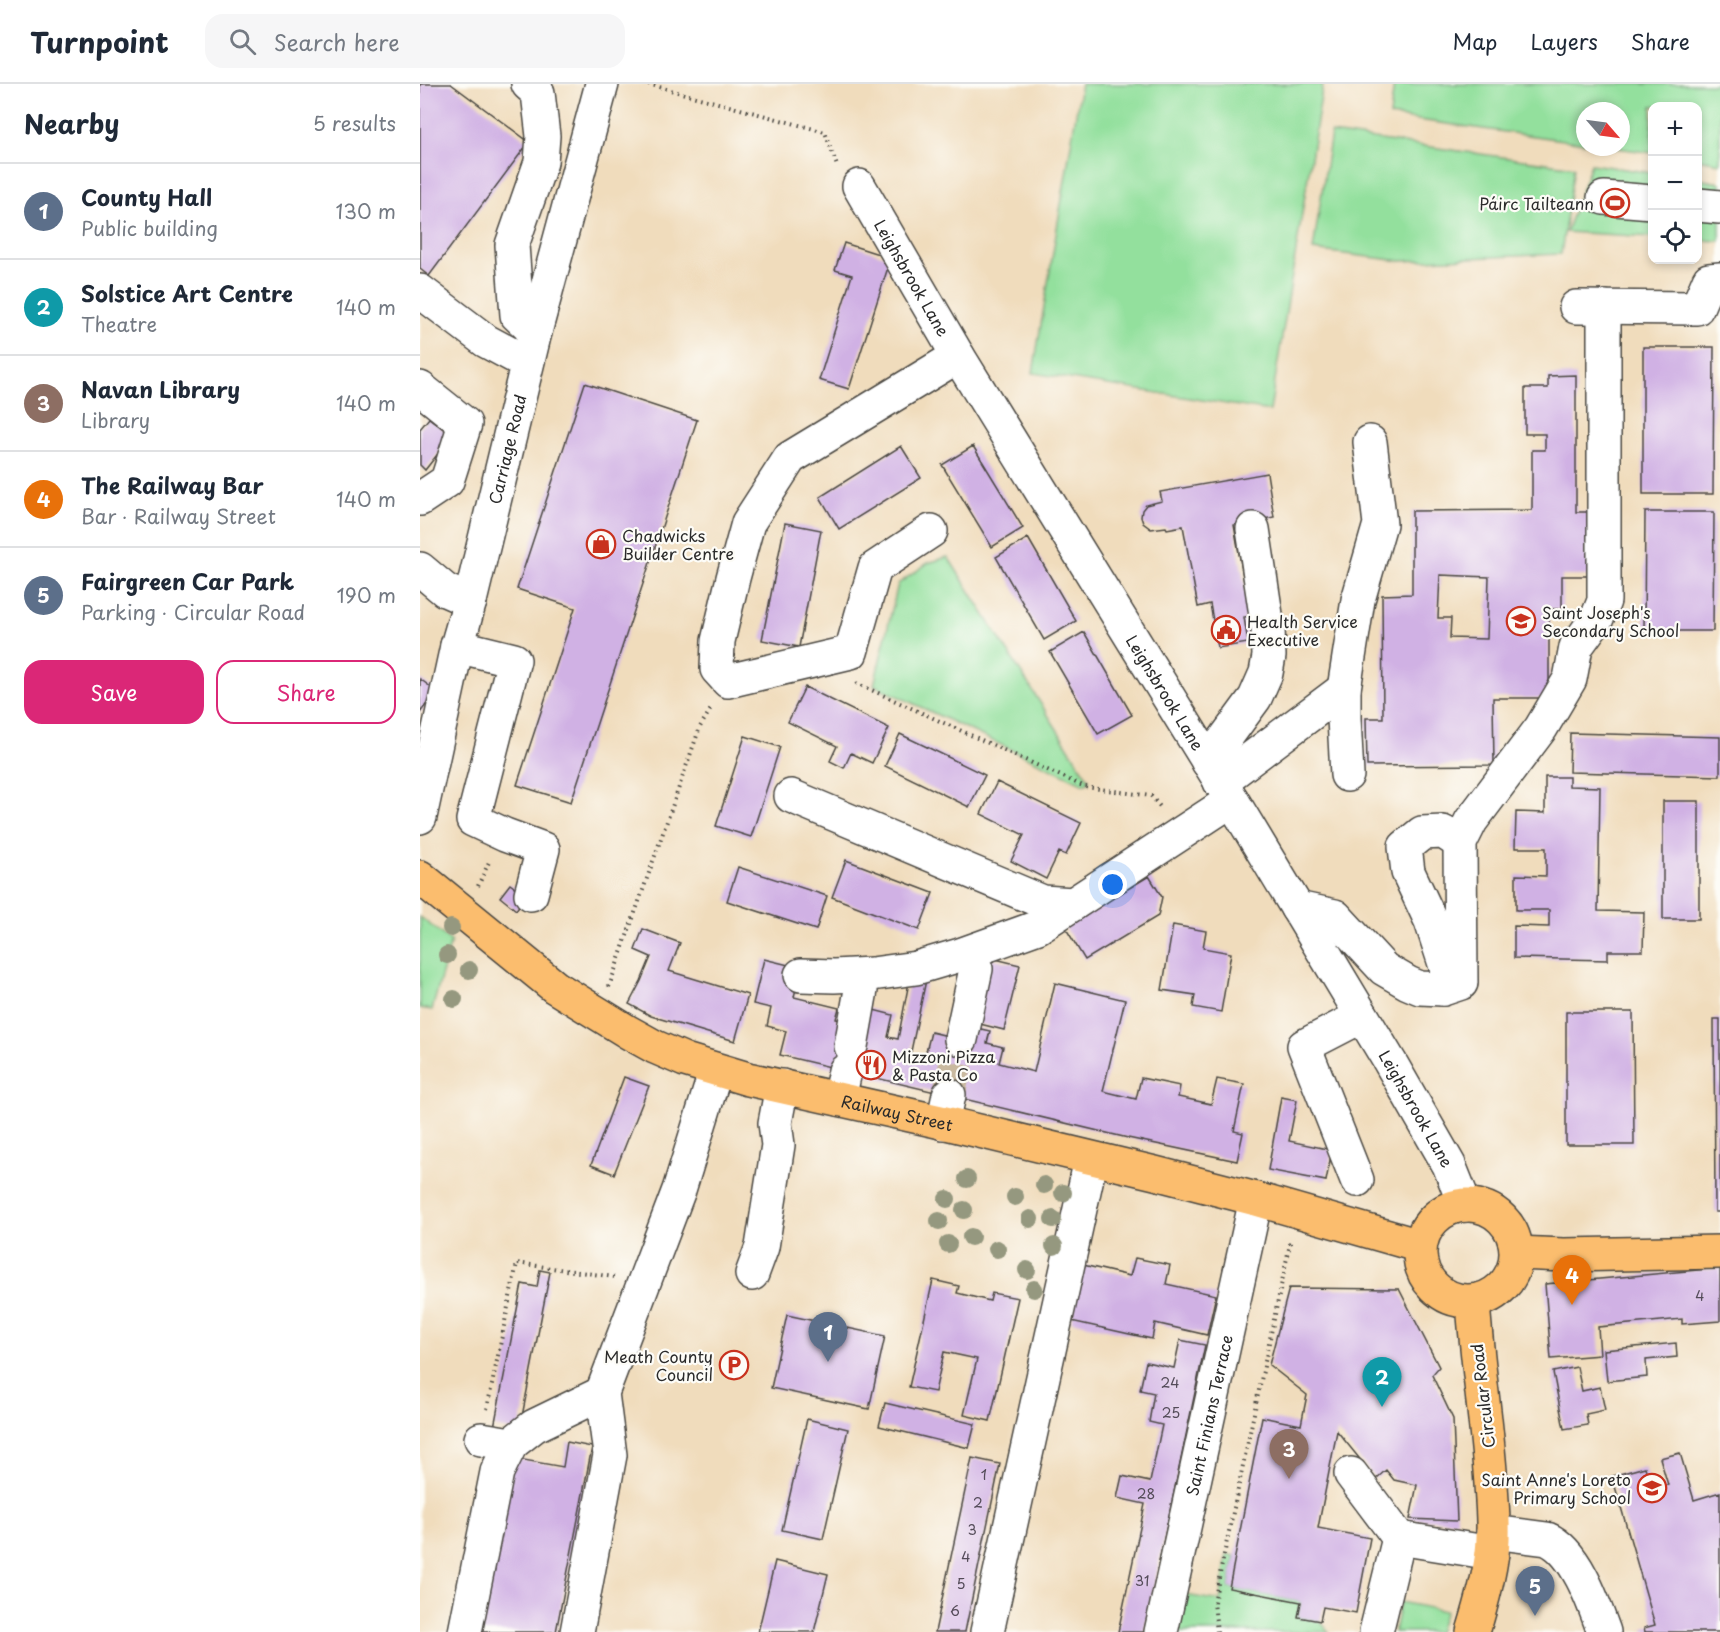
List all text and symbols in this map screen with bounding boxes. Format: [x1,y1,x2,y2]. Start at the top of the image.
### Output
search box [205,14,625,68]
text: Turnpoint [30,20,169,63]
icon: search [226,25,259,58]
text: Search here [274,25,400,58]
text: Map [1453,25,1497,57]
text: Layers [1530,25,1598,57]
text: Share [1631,25,1690,57]
north arrow [1576,102,1630,156]
map controls [1648,102,1702,264]
button: + [1648,102,1702,156]
text: Nearby [24,104,119,143]
text: 5 results [313,108,396,138]
button: − [1648,156,1702,210]
text: County Hall [81,180,212,213]
sports icon: Páirc Tailteann [1599,187,1631,219]
place label: Páirc Tailteann [1479,191,1594,215]
text: 1 [39,196,48,226]
text: 130 m [336,196,396,226]
button: locate [1648,210,1702,264]
text: Public building [81,213,218,243]
street label: Leighsbrook Lane [869,215,956,341]
text: Solstice Art Centre [81,276,293,309]
text: 2 [36,292,51,322]
text: 140 m [336,292,396,322]
text: Theatre [81,309,157,339]
text: Navan Library [81,372,240,405]
text: 3 [37,388,50,418]
text: 140 m [336,388,396,418]
street label: Carriage Road [482,392,532,507]
text: Library [81,405,150,435]
text: The Railway Bar [81,468,264,501]
text: 4 [37,484,50,514]
text: 140 m [336,484,396,514]
text: Bar · Railway Street [81,501,276,531]
place label: Chadwicks Builder Centre [622,523,734,565]
shop icon: Chadwicks Builder Centre [585,528,617,560]
text: Fairgreen Car Park [81,564,294,597]
text: 5 [37,580,50,610]
text: 190 m [337,580,396,610]
text: Parking · Circular Road [81,597,305,627]
place label: Saint Joseph's Secondary School [1542,600,1679,642]
school or university icon: Saint Joseph's Secondary School [1505,605,1537,637]
place label: Health Service Executive [1247,609,1358,651]
public building icon: Health Service Executive [1210,614,1242,646]
street label: Leighsbrook Lane [1121,630,1210,755]
button: Save [24,660,204,724]
button: Share [216,660,396,724]
your location [1098,870,1127,899]
place label: Mizzoni Pizza & Pasta Co [892,1044,995,1086]
street label: Leighsbrook Lane [1373,1045,1460,1172]
restaurant icon: Mizzoni Pizza & Pasta Co [855,1049,887,1081]
street label: Railway Street [839,1088,956,1136]
pin: 4 [1552,1256,1592,1305]
house number: 4 [1695,1285,1705,1306]
pin: 1 [808,1312,848,1362]
street label: Saint Finians Terrace [1179,1332,1238,1498]
street label: Circular Road [1464,1342,1500,1450]
place label: Meath County Council [604,1344,713,1386]
parking icon: Meath County Council [718,1349,750,1381]
pin: 2 [1362,1358,1402,1407]
house number: 24 [1161,1372,1179,1393]
house number: 25 [1162,1402,1180,1423]
pin: 3 [1270,1430,1308,1479]
house number: 1 [981,1464,987,1485]
place label: Saint Anne's Loreto Primary School [1481,1467,1631,1509]
school or university icon: Saint Anne's Loreto Primary School [1636,1472,1668,1504]
house number: 28 [1137,1483,1155,1504]
house number: 2 [973,1492,983,1513]
house number: 3 [967,1519,977,1540]
house number: 4 [961,1546,971,1567]
pin: 5 [1516,1566,1554,1616]
house number: 31 [1135,1570,1149,1591]
house number: 5 [956,1573,966,1594]
house number: 6 [950,1600,960,1621]

